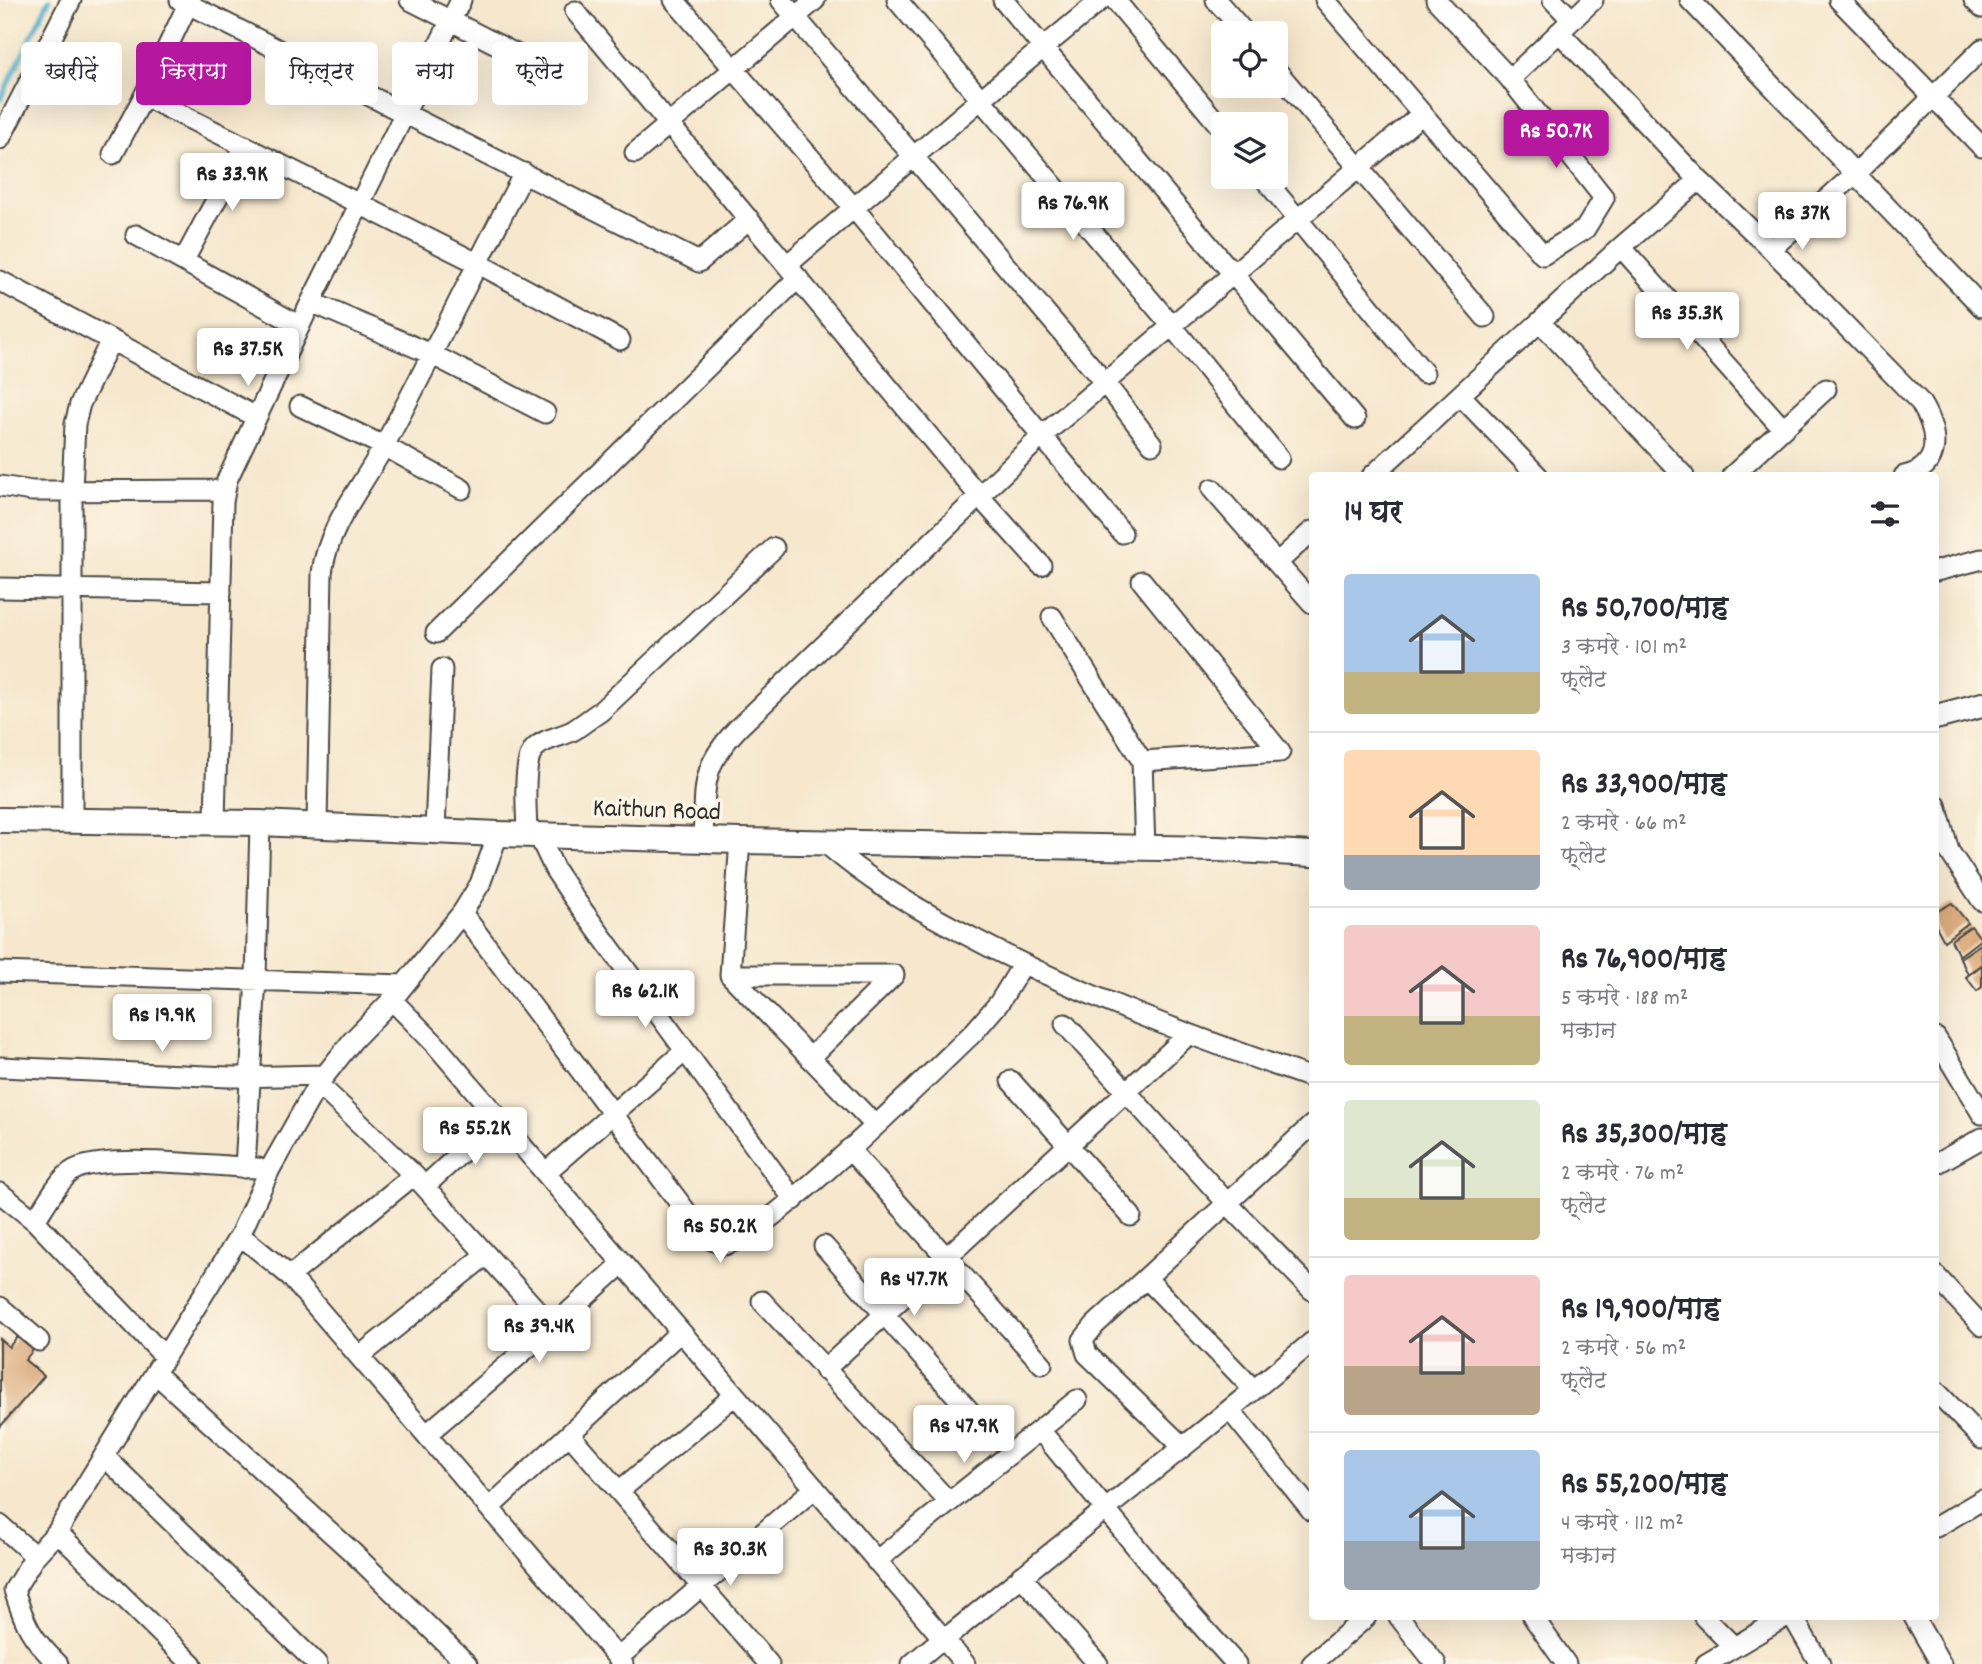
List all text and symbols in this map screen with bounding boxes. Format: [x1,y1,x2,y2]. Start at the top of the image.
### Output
map controls [1211,21,1288,189]
button: locate [1211,21,1288,98]
chip: खरीदें [21,42,122,105]
chip: किराया [136,42,251,105]
chip: फ़िल्टर [265,42,378,105]
chip: नया [392,42,478,105]
chip: फ़्लैट [492,42,588,105]
pin: Rs 50.7K [1484,110,1628,170]
button: layers [1211,112,1288,189]
text: Rs 50.7K [1520,116,1592,149]
pin: Rs 33.9K [160,154,304,213]
text: Rs 33.9K [196,159,268,192]
pin: Rs 76.9K [1001,182,1145,242]
text: Rs 76.9K [1037,188,1109,221]
pin: Rs 37K [1745,192,1859,252]
text: Rs 37K [1774,198,1830,231]
pin: Rs 35.3K [1615,292,1759,352]
text: Rs 35.3K [1651,298,1723,331]
pin: Rs 37.5K [176,328,320,388]
text: Rs 37.5K [213,334,283,367]
text: 14 घर [1344,493,1402,536]
icon: filters [1866,495,1904,533]
text: Rs 50,700/माह [1561,589,1728,632]
icon: home [1400,602,1484,686]
text: 3 कमरे · 101 m² [1561,632,1687,665]
text: फ़्लैट [1561,665,1607,698]
text: Rs 33,900/माह [1561,765,1727,808]
icon: home [1400,778,1484,862]
street label: Kaithun Road [592,791,722,832]
text: 2 कमरे · 66 m² [1561,808,1687,841]
text: फ़्लैट [1561,841,1607,874]
text: Rs 76,900/माह [1561,940,1726,983]
icon: home [1400,953,1484,1037]
pin: Rs 62.1K [573,970,717,1030]
text: Rs 62.1K [612,976,678,1009]
text: 5 कमरे · 188 m² [1561,983,1688,1016]
pin: Rs 19.9K [90,995,234,1054]
text: Rs 19.9K [129,1000,195,1033]
text: मकान [1561,1016,1616,1049]
pin: Rs 55.2K [403,1108,547,1167]
text: Rs 55.2K [439,1113,511,1146]
text: Rs 35,300/माह [1561,1115,1727,1158]
icon: home [1400,1128,1484,1212]
text: 2 कमरे · 76 m² [1561,1158,1684,1191]
text: फ़्लैट [1561,1191,1607,1224]
pin: Rs 50.2K [648,1206,792,1265]
text: Rs 50.2K [683,1211,757,1244]
pin: Rs 47.7K [842,1258,986,1318]
text: Rs 47.7K [880,1264,948,1297]
text: Rs 19,900/माह [1561,1290,1720,1333]
icon: home [1400,1303,1484,1387]
pin: Rs 39.4K [467,1306,611,1365]
text: Rs 39.4K [504,1311,574,1344]
text: 2 कमरे · 56 m² [1561,1333,1686,1366]
text: फ़्लैट [1561,1366,1607,1399]
pin: Rs 47.9K [892,1406,1036,1465]
text: Rs 47.9K [929,1411,999,1444]
text: Rs 55,200/माह [1561,1465,1727,1508]
icon: home [1400,1478,1484,1562]
text: 4 कमरे · 112 m² [1561,1508,1684,1541]
pin: Rs 30.3K [658,1528,802,1588]
text: Rs 30.3K [693,1534,767,1567]
text: मकान [1561,1541,1616,1574]

